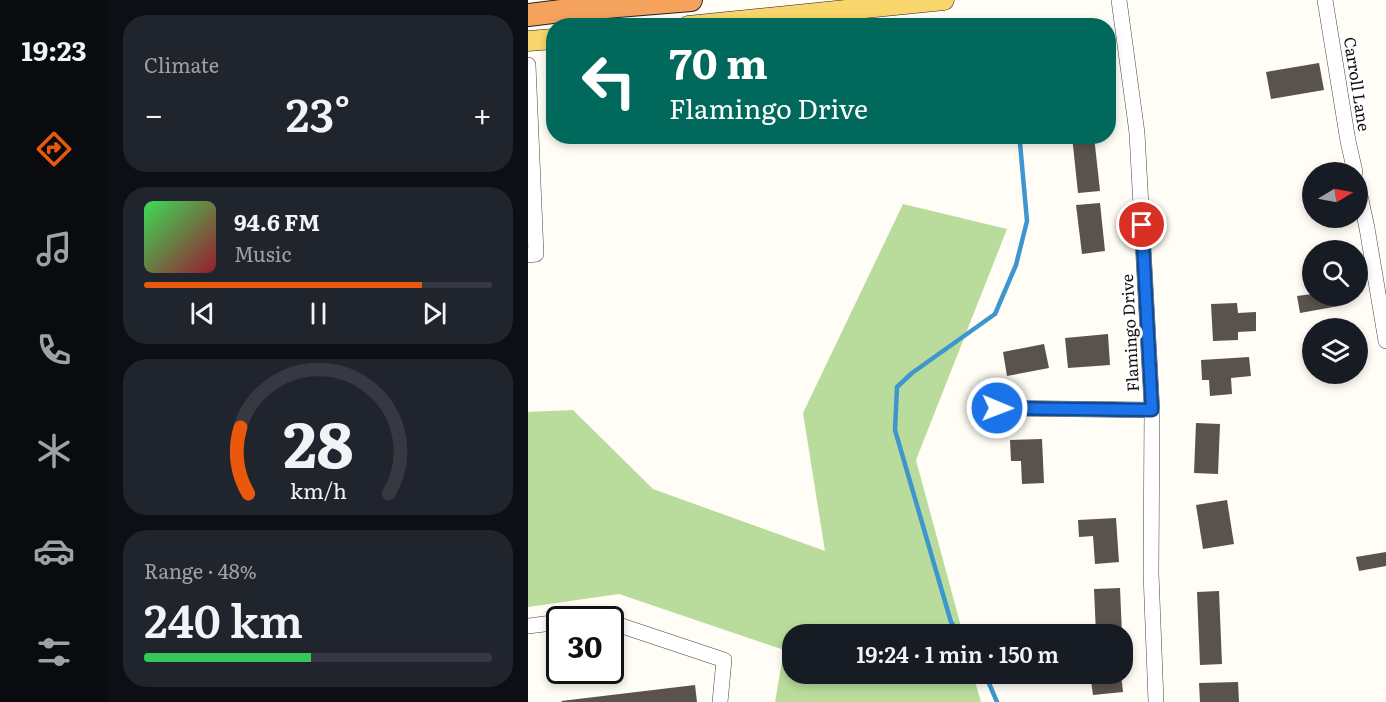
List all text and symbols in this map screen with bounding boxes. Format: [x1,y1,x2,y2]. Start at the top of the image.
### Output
text: 19:23 [21,29,87,69]
text: 70 m [669,30,768,92]
street label: Carroll Lane [1339,35,1377,133]
icon: left [570,42,648,120]
text: Climate [144,49,219,79]
text: 23° [286,79,350,146]
text: Flamingo Drive [669,87,868,127]
text: − [144,88,163,137]
text: + [473,88,492,137]
icon: directions [33,128,75,170]
north arrow [1302,162,1368,228]
map controls [1302,162,1368,384]
pin [1116,199,1167,250]
text: 94.6 FM [234,205,320,238]
icon: arrive [1125,208,1158,241]
icon: music [33,228,75,270]
text: Music [234,238,291,268]
button: search [1302,240,1368,306]
street label: Flamingo Drive [1114,273,1144,393]
icon: previous [186,297,219,330]
icon: pause [302,297,335,330]
icon: next [418,297,451,330]
button: layers [1302,318,1368,384]
icon: phone [33,329,75,371]
position arrow [965,376,1029,440]
text: 28 [283,395,353,487]
icon: climate [33,430,75,472]
text: km/h [289,474,347,506]
icon: car [33,530,75,572]
text: Range · 48% [144,555,257,585]
text: 240 km [144,585,303,652]
speed limit sign: 30 [546,606,624,684]
icon: filters [33,631,75,673]
text: 19:24 · 1 min · 150 m [856,637,1059,670]

